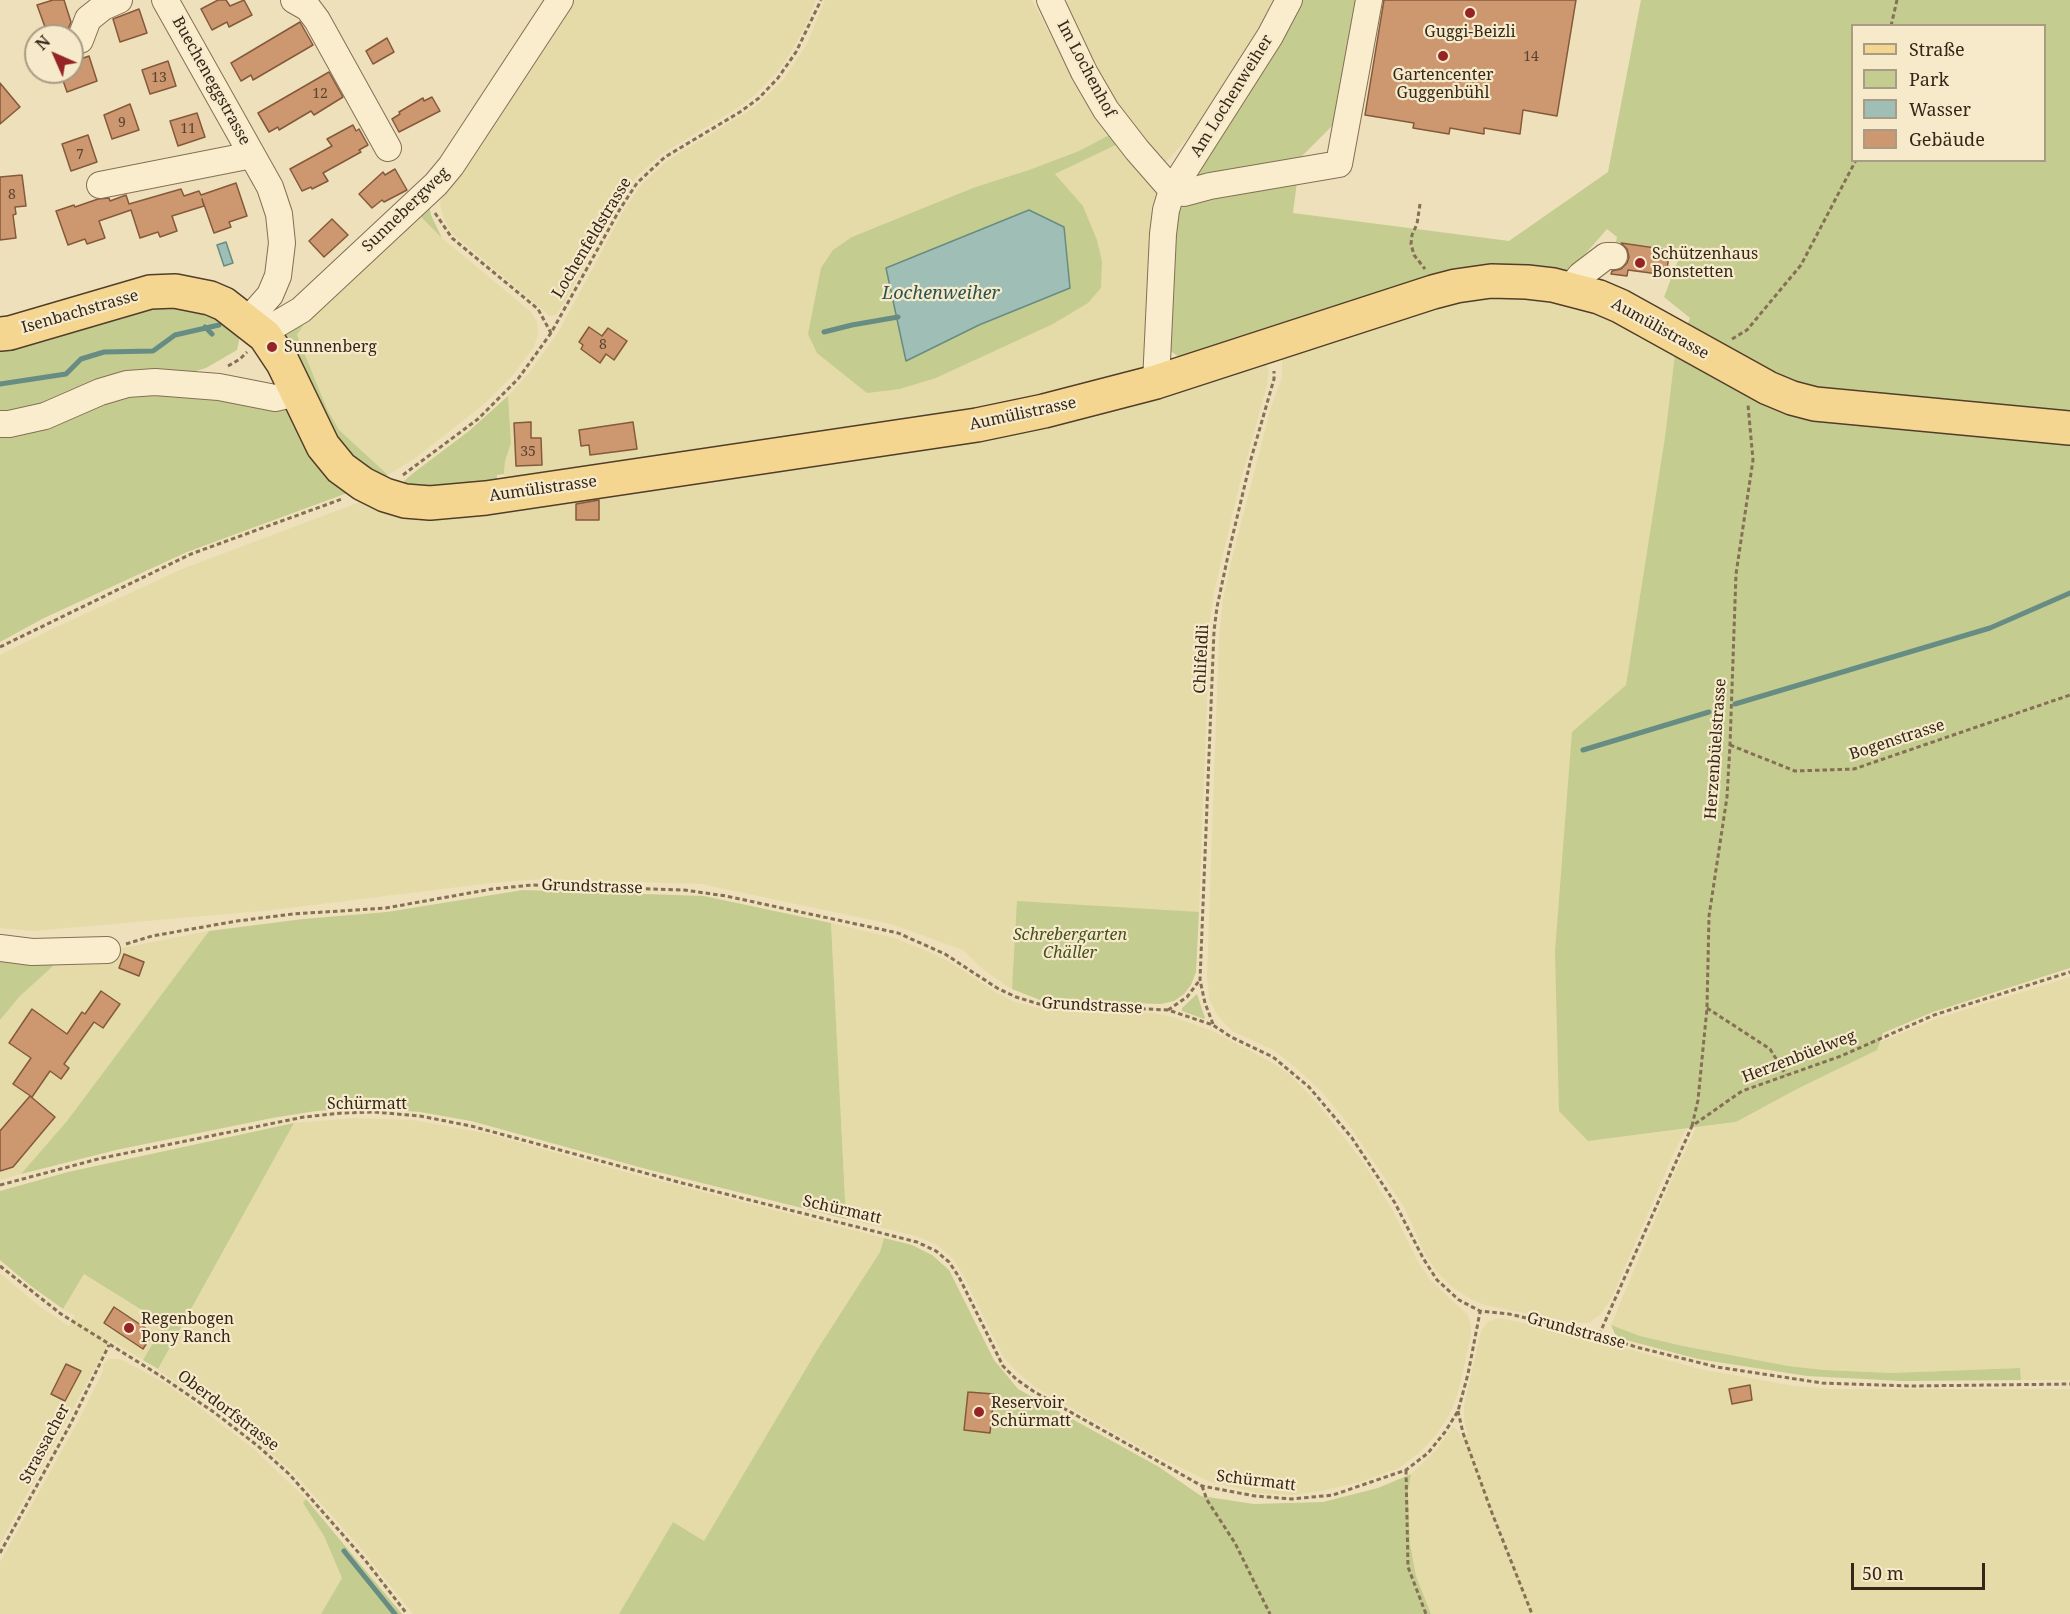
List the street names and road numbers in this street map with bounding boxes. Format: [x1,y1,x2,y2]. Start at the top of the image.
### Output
street label: Buecheneggstrasse [168,13,254,149]
street label: Im Lochenhof [1053,17,1119,121]
street label: Am Lochenweiher [1187,31,1277,161]
street label: Sunnebergweg [358,164,454,256]
street label: Lochenfeldstrasse [548,174,636,302]
street label: Isenbachstrasse [19,286,141,338]
street label: Aumülistrasse [1608,294,1712,364]
street label: Aumülistrasse [968,393,1078,435]
street label: Aumülistrasse [488,472,598,506]
street label: Chlifeldli [1191,624,1213,694]
street label: Herzenbüelstrasse [1701,678,1731,820]
street label: Bogenstrasse [1847,716,1947,764]
street label: Grundstrasse [541,876,643,898]
street label: Grundstrasse [1041,994,1143,1018]
street label: Herzenbüelweg [1739,1026,1859,1088]
street label: Schürmatt [327,1094,407,1114]
street label: Schürmatt [801,1192,883,1228]
street label: Grundstrasse [1525,1309,1627,1353]
street label: Oberdorfstrasse [173,1367,283,1455]
street label: Strassacher [16,1401,74,1487]
street label: Schürmatt [1215,1467,1297,1495]

